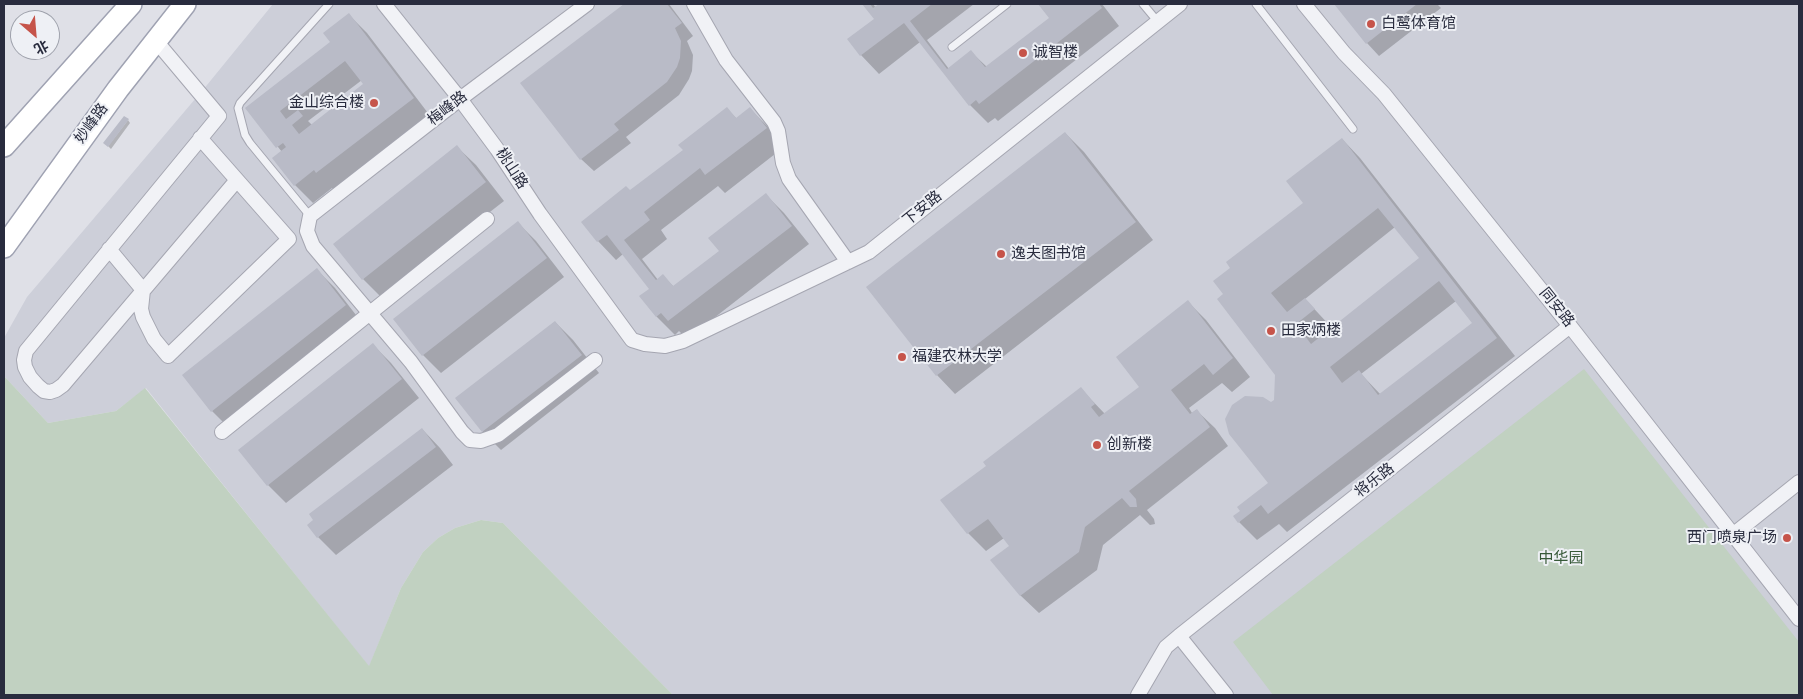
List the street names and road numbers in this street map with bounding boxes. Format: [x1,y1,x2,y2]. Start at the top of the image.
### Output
street label: 梅峰路 [425,88,471,130]
street label: 妙峰路 [71,101,113,147]
street label: 桃山路 [491,145,531,193]
street label: 下安路 [900,188,946,230]
street label: 同安路 [1535,285,1577,331]
street label: 将乐路 [1352,460,1398,502]

